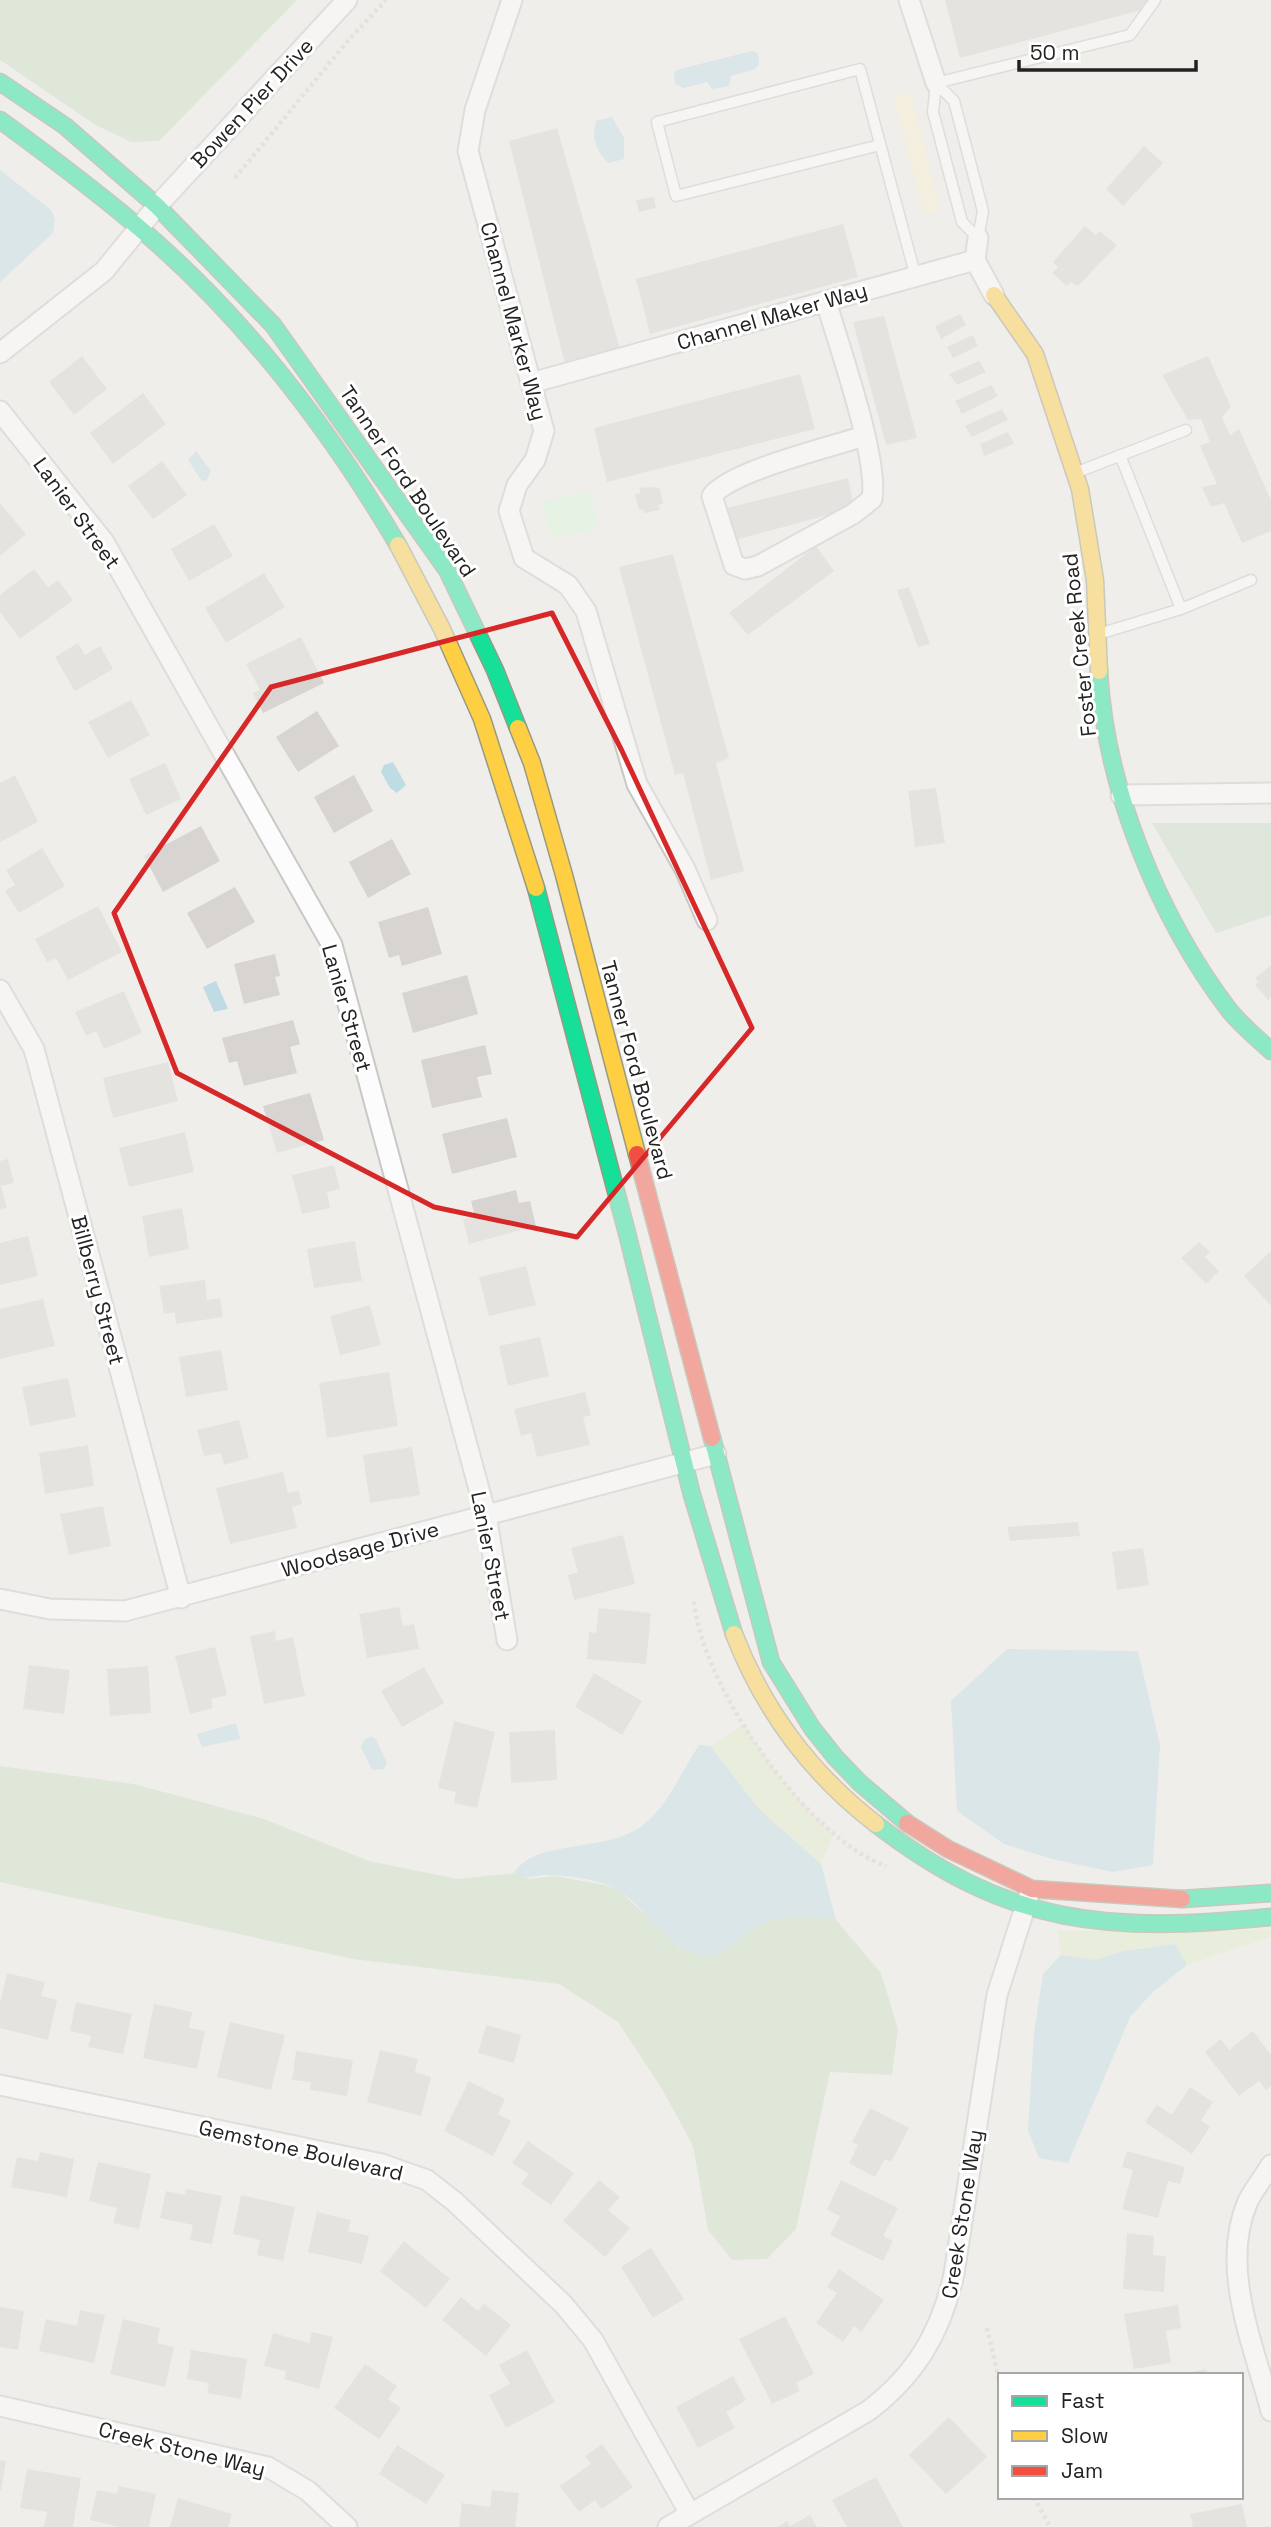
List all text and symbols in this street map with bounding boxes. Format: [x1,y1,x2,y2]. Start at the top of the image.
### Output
scale bar [1019,28,1196,72]
street label: Bowen Pier Drive [185,32,319,174]
text: 50 m [1030,39,1080,66]
street label: Channel Marker Way [474,219,554,423]
street label: Channel Maker Way [674,276,870,356]
street label: Tanner Ford Boulevard [334,380,482,582]
street label: Lanier Street [27,452,127,574]
street label: Foster Creek Road [1056,552,1102,738]
street label: Lanier Street [316,941,378,1075]
street label: Tanner Ford Boulevard [595,957,679,1183]
street label: Billberry Street [65,1212,131,1368]
street label: Lanier Street [465,1489,517,1623]
street label: Woodsage Drive [278,1515,442,1583]
street label: Gemstone Boulevard [196,2113,406,2187]
street label: Creek Stone Way [935,2127,989,2301]
legend [998,2373,1243,2499]
text: Fast [1061,2387,1105,2414]
street label: Creek Stone Way [96,2415,268,2483]
text: Slow [1061,2422,1109,2449]
text: Jam [1061,2457,1103,2484]

